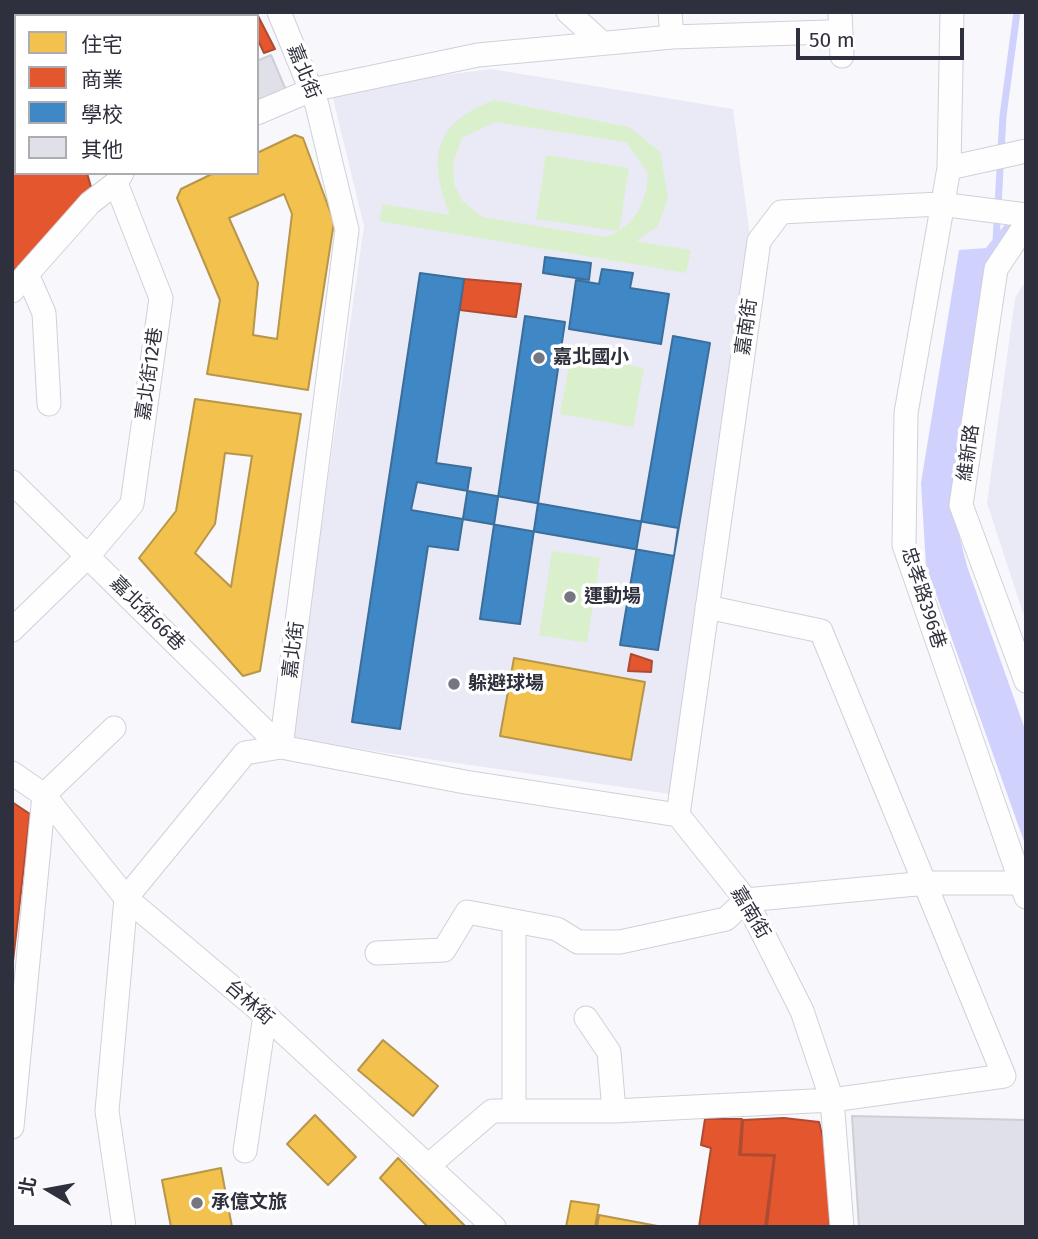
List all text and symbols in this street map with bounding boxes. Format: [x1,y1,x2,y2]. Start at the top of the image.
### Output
legend [14,14,259,175]
scale bar [800,14,968,58]
text: 50 m [809,27,855,53]
text: 住宅 [81,32,123,58]
street label: 嘉北街 [282,41,324,103]
text: 商業 [81,67,123,93]
text: 學校 [81,102,123,128]
text: 其他 [81,137,123,163]
street label: 嘉南街 [732,297,762,357]
street label: 嘉北街12巷 [132,326,168,422]
place label: 嘉北國小 [553,347,629,369]
marker: 嘉北國小 [531,350,547,366]
street label: 維新路 [954,423,984,483]
street label: 忠孝路396巷 [896,544,950,652]
street label: 嘉北街66巷 [105,572,189,656]
place label: 運動場 [584,586,641,608]
marker: 運動場 [562,589,578,605]
street label: 嘉北街 [279,620,309,680]
place label: 躲避球場 [468,673,544,695]
marker: 躲避球場 [446,676,462,692]
street label: 嘉南街 [726,883,774,943]
street label: 台林街 [220,976,278,1030]
north arrow [14,1155,84,1225]
text: 北 [15,1175,41,1198]
place label: 承億文旅 [211,1192,287,1214]
marker: 承億文旅 [189,1195,205,1211]

